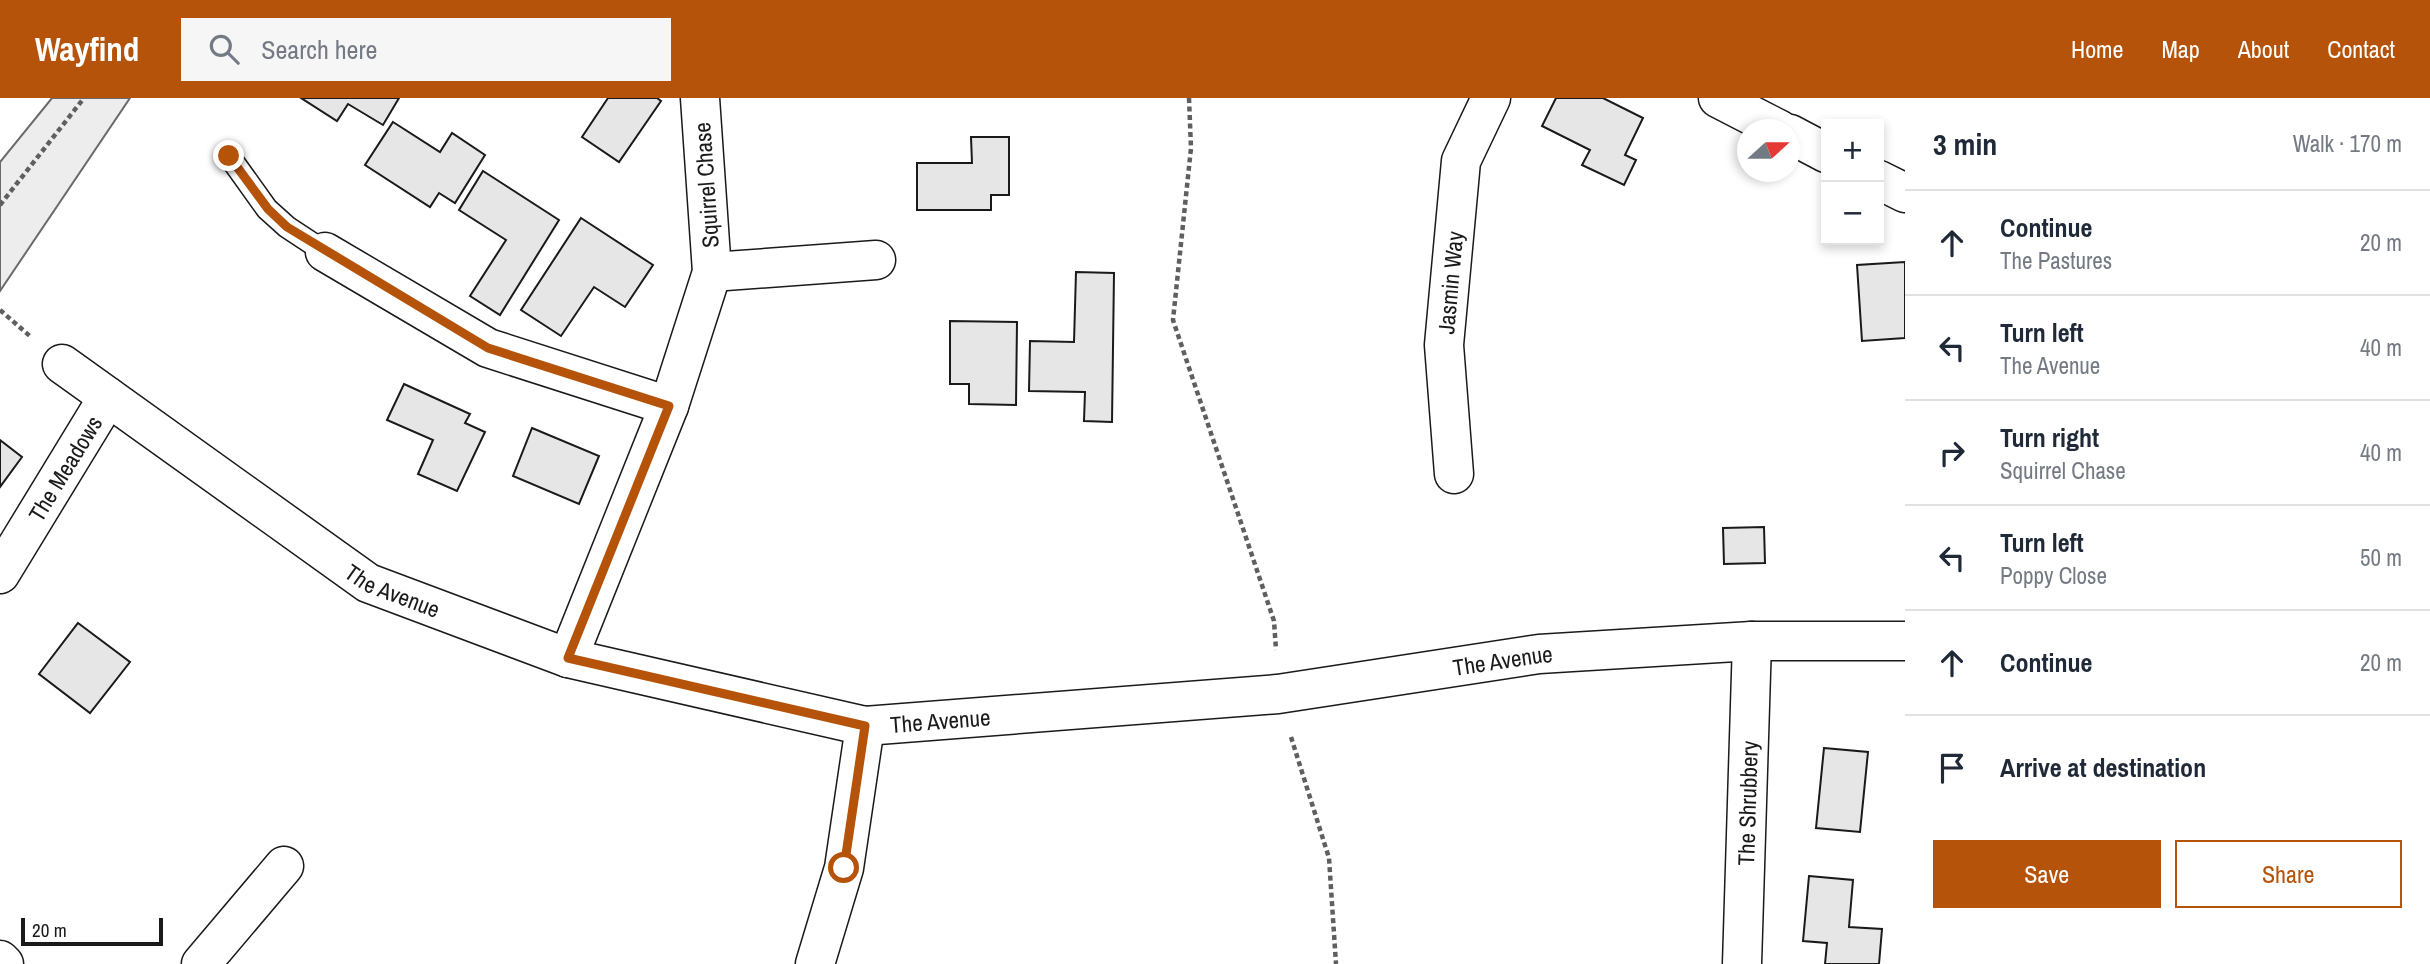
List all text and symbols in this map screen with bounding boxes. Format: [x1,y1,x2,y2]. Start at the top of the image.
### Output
search box [181,18,671,81]
text: Wayfind [35,27,139,71]
icon: search [205,30,243,68]
text: Search here [261,32,377,67]
text: Home [2071,33,2123,65]
text: Map [2161,33,2200,65]
text: About [2238,33,2289,65]
text: Contact [2327,33,2395,65]
north arrow [1737,119,1800,182]
map controls [1821,119,1884,245]
button: + [1821,119,1884,182]
street label: Squirrel Chase [686,121,726,249]
text: 3 min [1933,124,1997,164]
text: Walk · 170 m [2293,128,2402,159]
route end [213,140,244,171]
button: − [1821,182,1884,245]
text: Continue [2000,210,2092,245]
icon: ahead [1933,224,1971,262]
text: 20 m [2360,227,2402,258]
street label: Jasmin Way [1430,229,1470,335]
text: The Pastures [2000,245,2112,276]
text: Turn left [2000,315,2084,350]
icon: left [1933,329,1971,367]
text: 40 m [2360,332,2402,363]
text: The Avenue [2000,350,2100,381]
street label: The Meadows [20,409,109,527]
text: Turn right [2000,420,2099,455]
icon: right [1933,434,1971,472]
text: 40 m [2360,437,2402,468]
text: Squirrel Chase [2000,455,2126,486]
text: Turn left [2000,525,2084,560]
icon: left [1933,539,1971,577]
text: 50 m [2360,542,2402,573]
street label: The Avenue [339,556,445,624]
text: Poppy Close [2000,560,2107,591]
street label: The Avenue [1451,638,1553,683]
icon: ahead [1933,644,1971,682]
text: Continue [2000,645,2092,680]
text: 20 m [2360,647,2402,678]
street label: The Avenue [889,701,991,740]
street label: The Shrubbery [1730,740,1764,866]
icon: arrive [1933,749,1971,787]
text: Arrive at destination [2000,750,2206,785]
button: Save [1933,840,2161,908]
button: Share [2175,840,2402,908]
route start [828,852,859,883]
scale bar [21,915,163,947]
text: 20 m [32,917,67,943]

